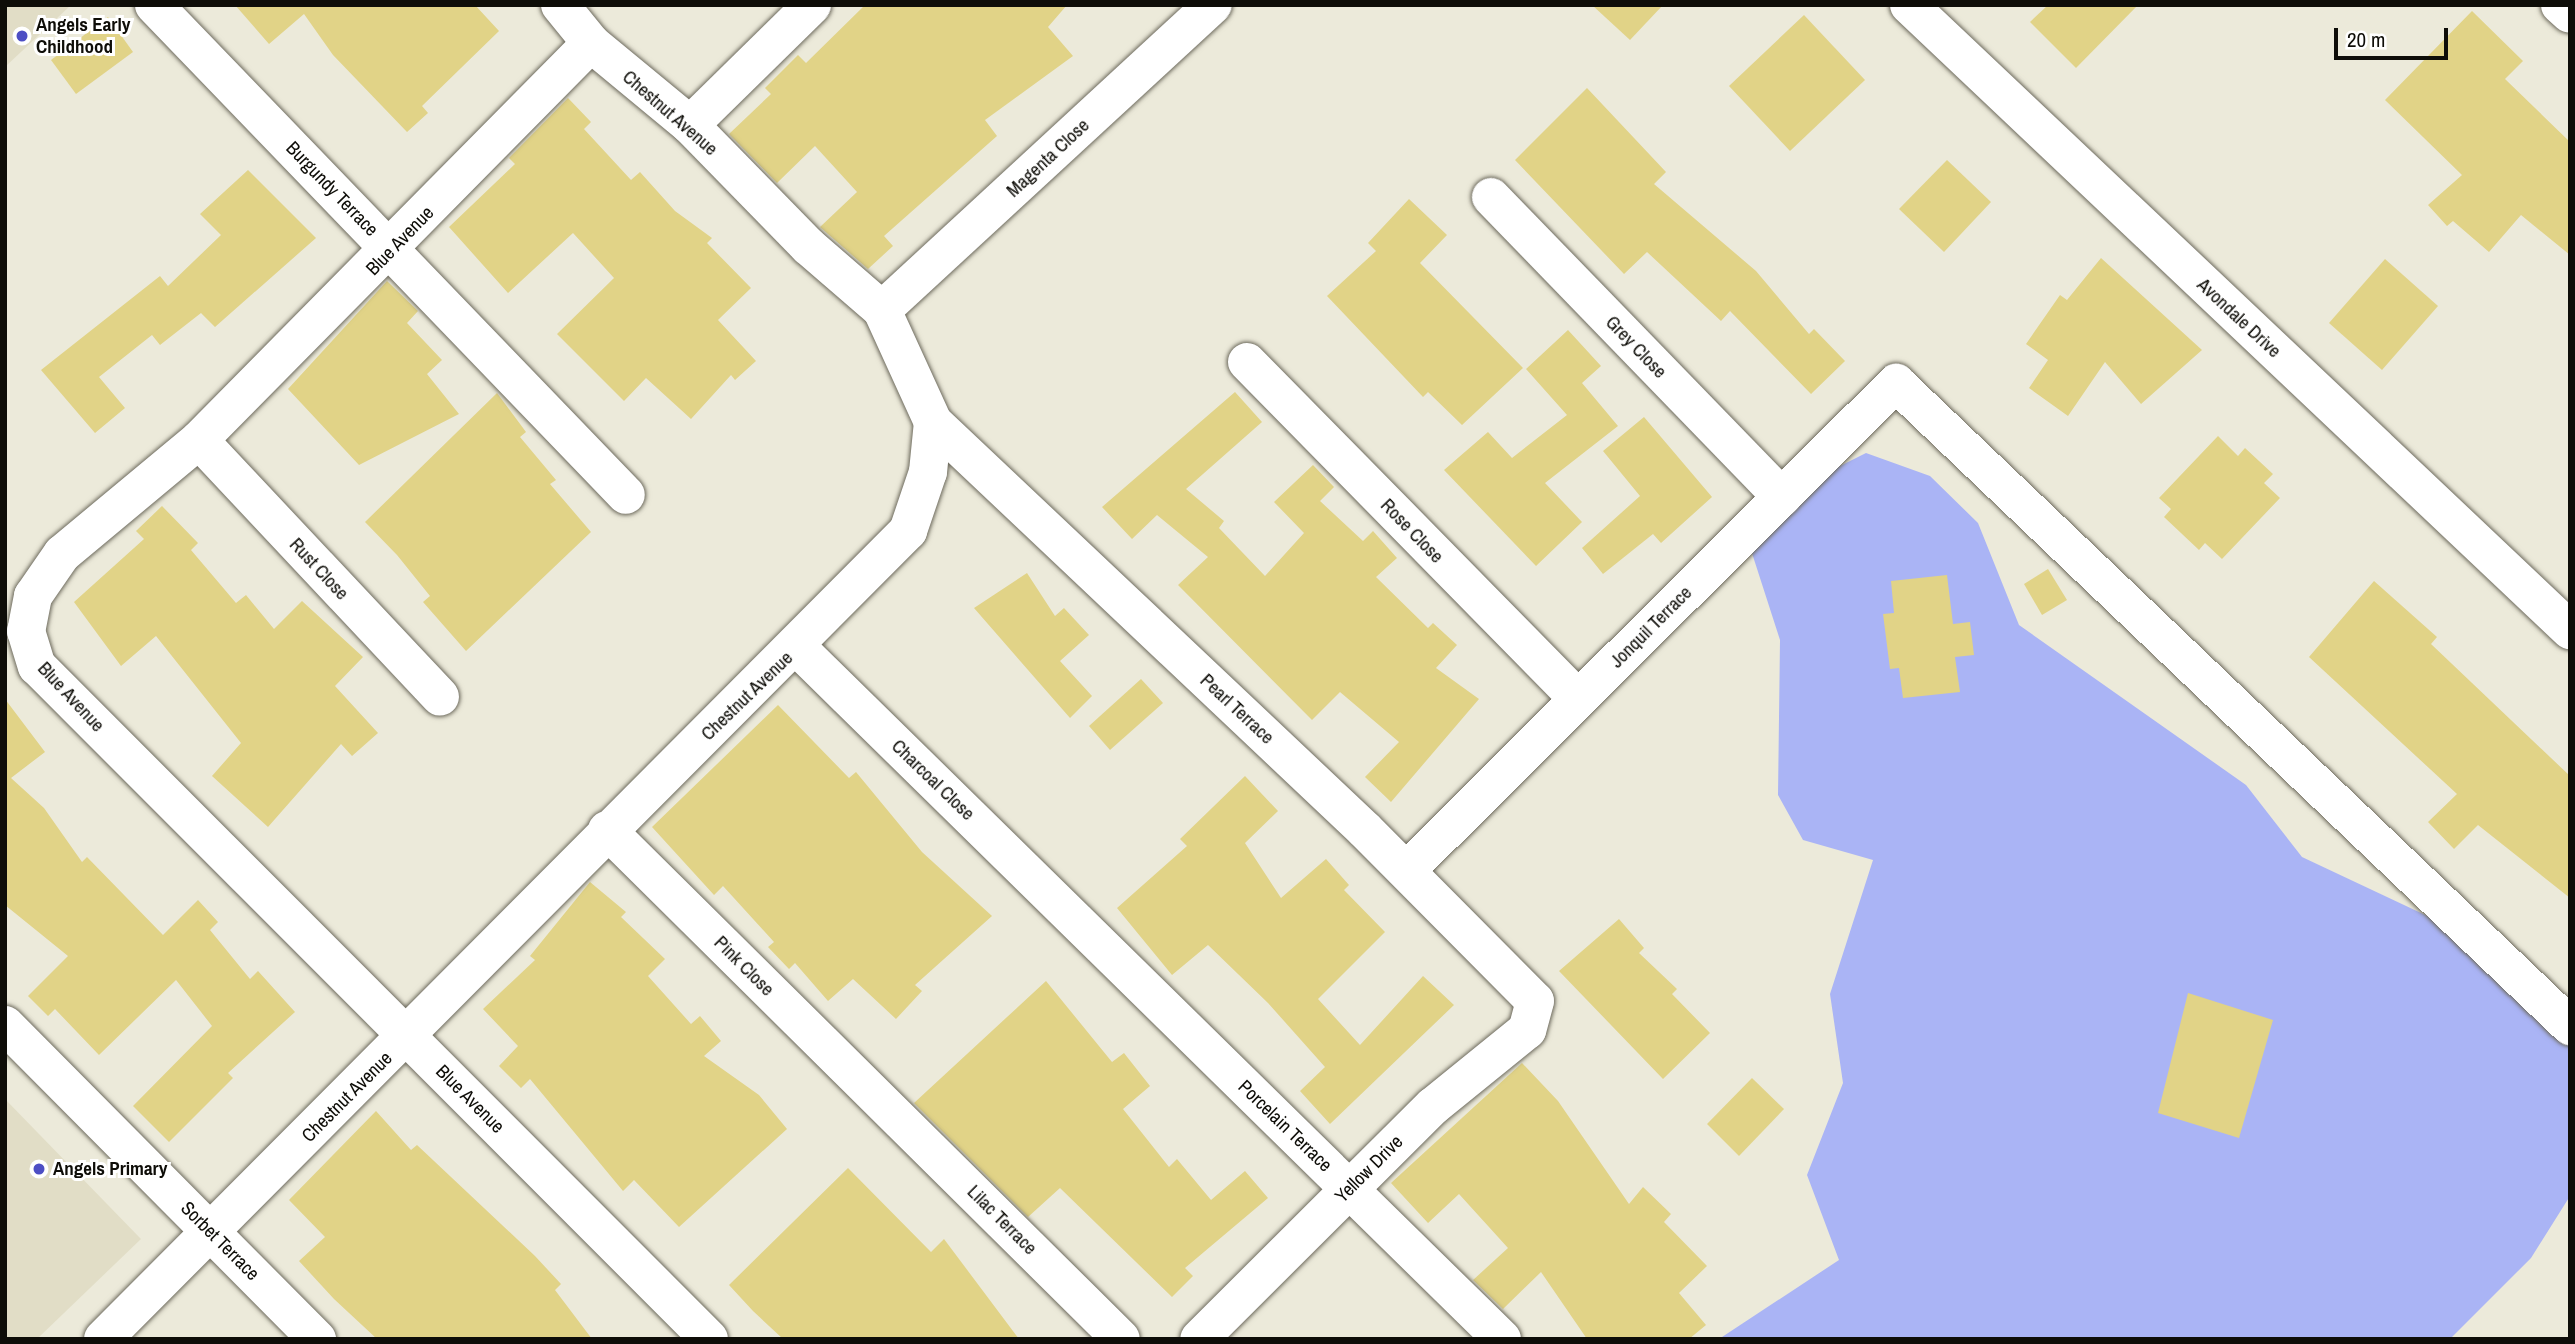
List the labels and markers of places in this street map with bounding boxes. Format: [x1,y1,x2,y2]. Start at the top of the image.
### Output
place label: Angels Early Childhood [36,14,130,58]
marker: Angels Early Childhood [14,28,30,44]
place label: Angels Primary [53,1158,167,1180]
marker: Angels Primary [31,1161,47,1177]

